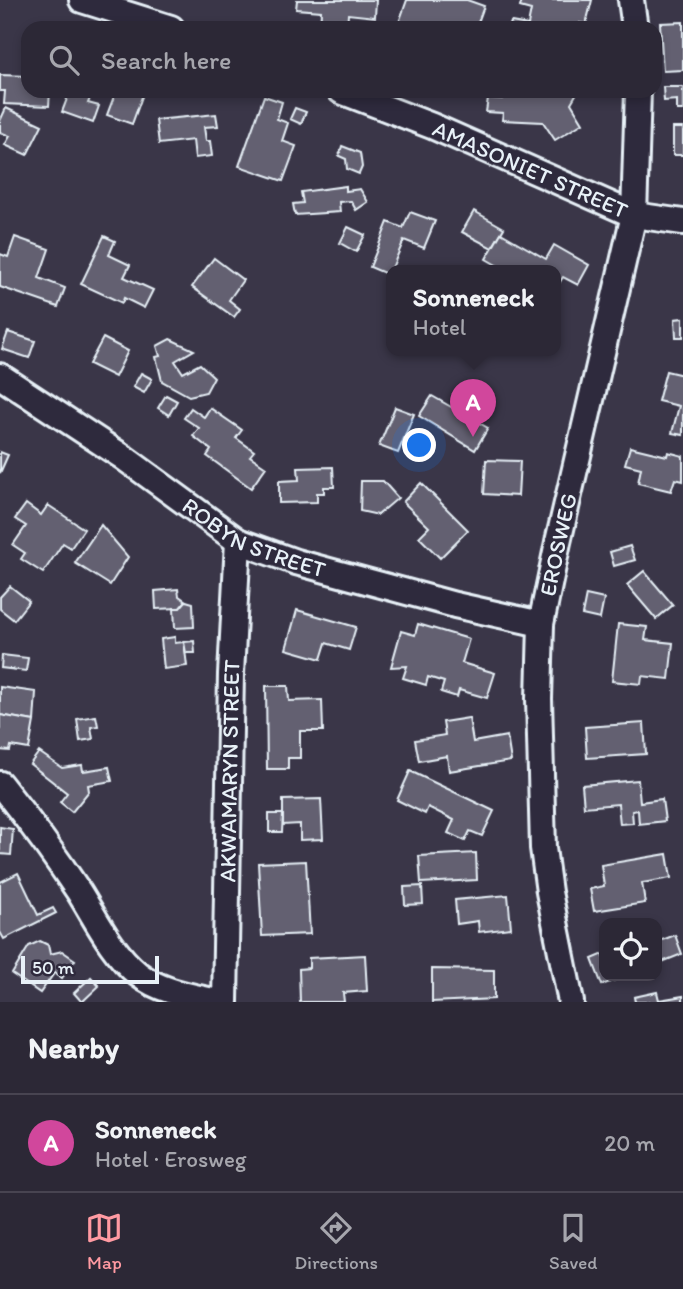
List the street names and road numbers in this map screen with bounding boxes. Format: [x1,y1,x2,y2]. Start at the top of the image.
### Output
street label: AMASONIET STREET [429,114,632,225]
street label: EROSWEG [533,490,583,598]
street label: ROBYN STREET [177,491,329,583]
street label: AKWAMARYN STREET [213,659,246,883]

